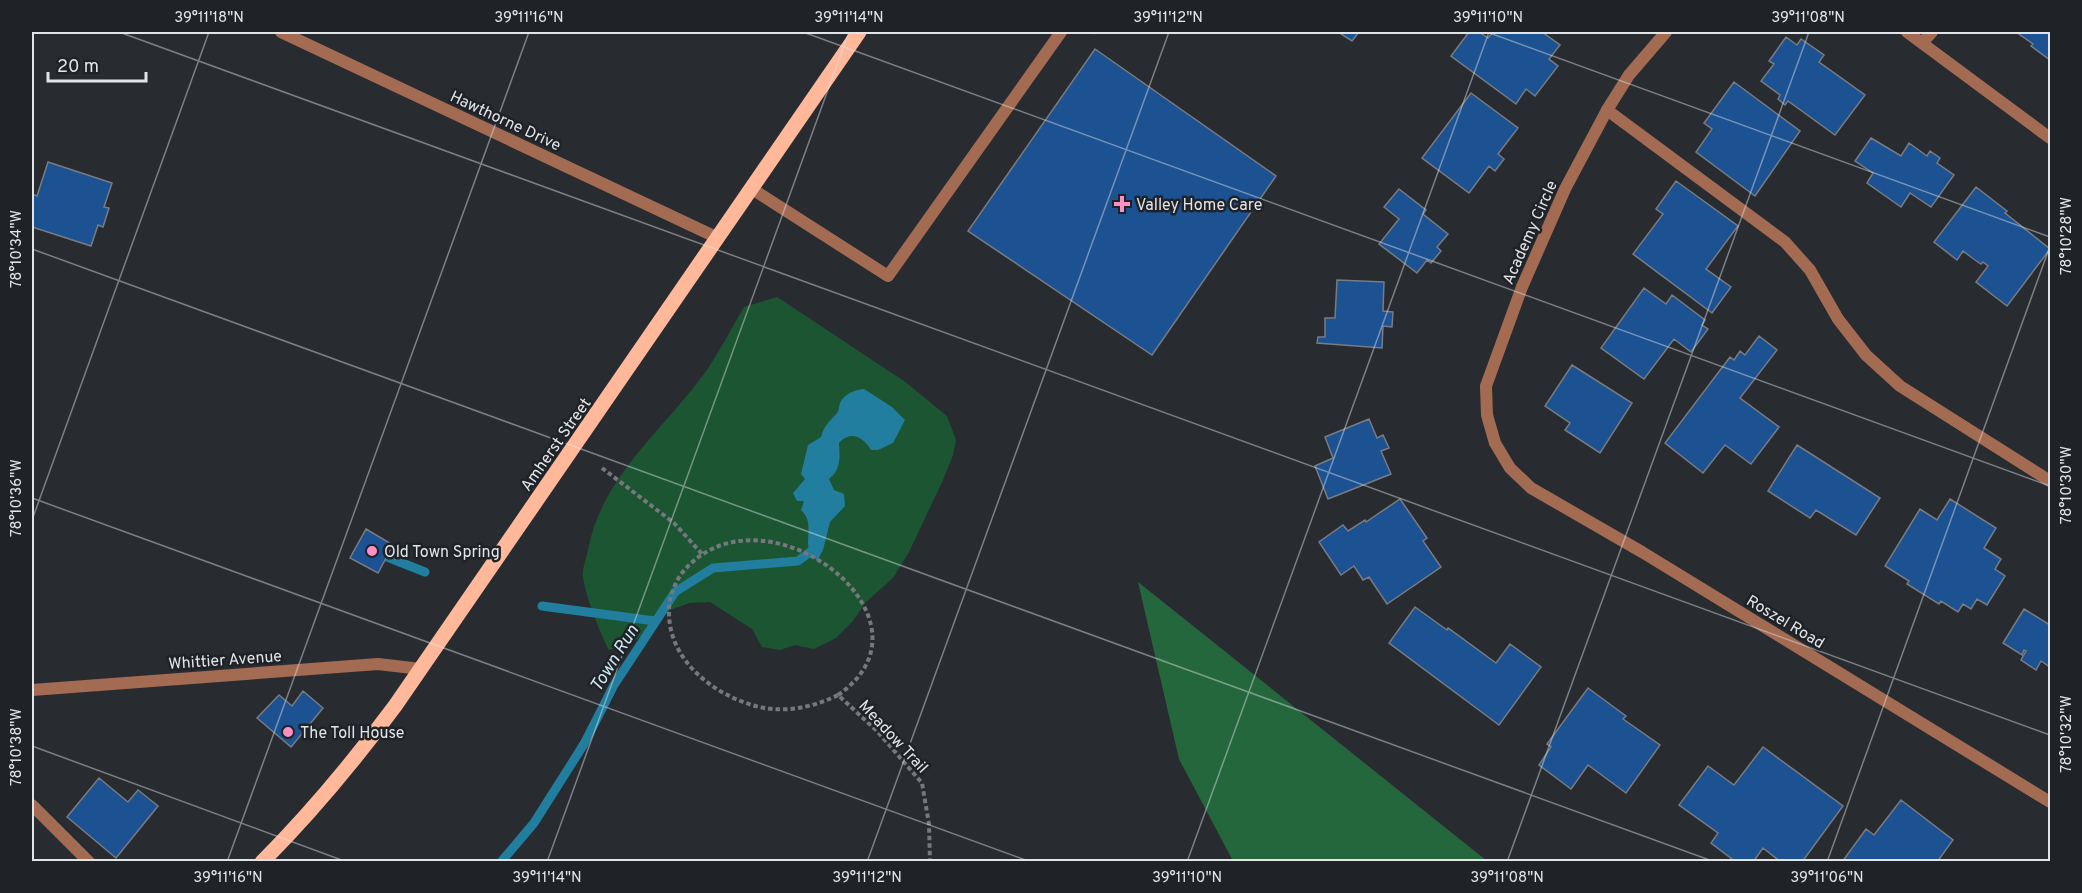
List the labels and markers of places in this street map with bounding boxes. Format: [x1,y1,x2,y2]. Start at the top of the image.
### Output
marker: Valley Home Care [1113,195,1131,213]
place label: Valley Home Care [1136,196,1262,216]
place label: Old Town Spring [384,543,500,563]
marker: Old Town Spring [365,544,379,558]
place label: The Toll House [300,724,404,744]
marker: The Toll House [281,725,295,739]

